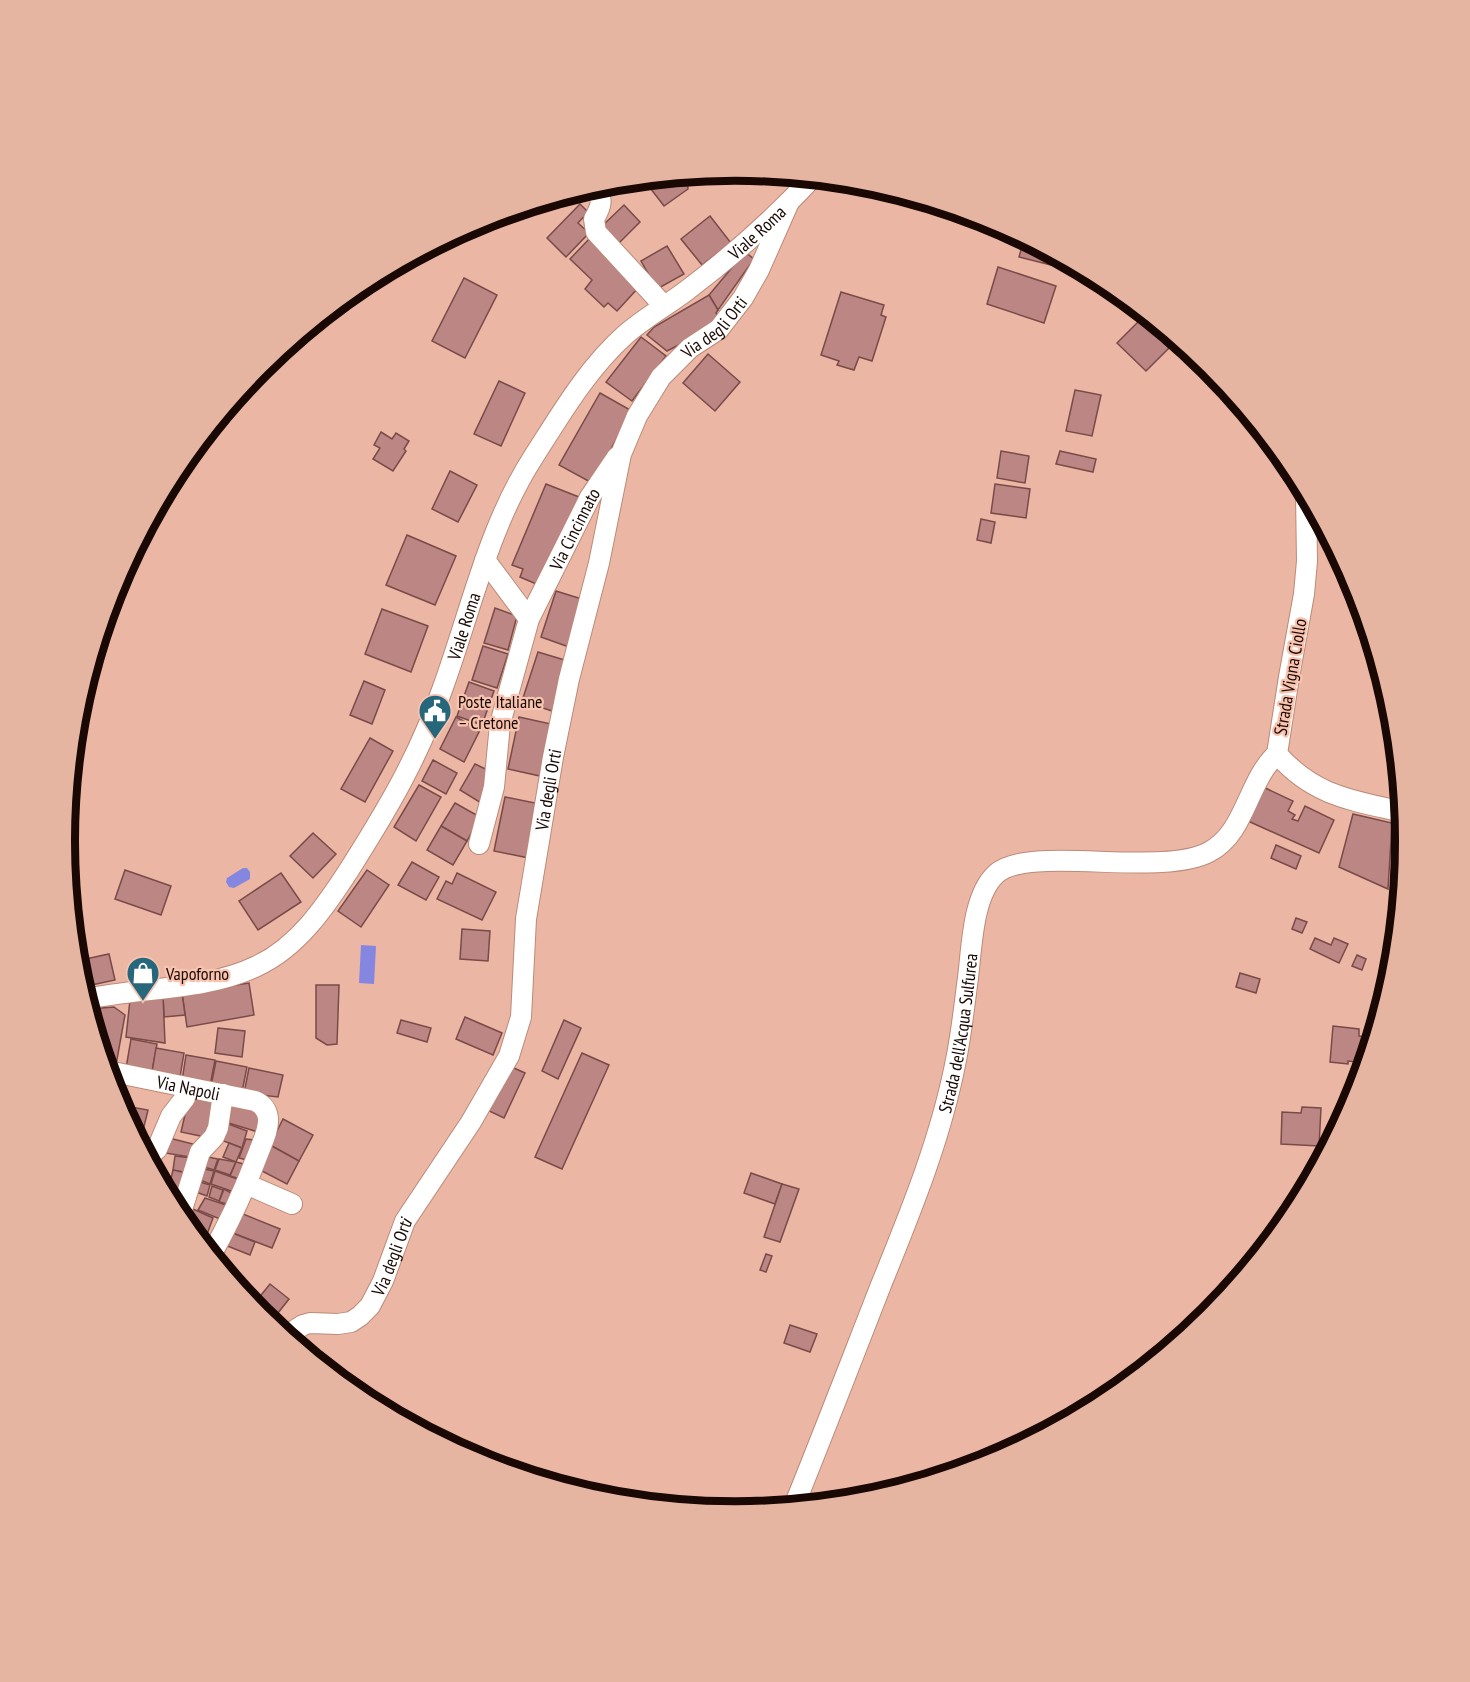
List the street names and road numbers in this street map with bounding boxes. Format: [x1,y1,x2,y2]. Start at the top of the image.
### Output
street label: Viale Roma [723,200,790,265]
street label: Via degli Orti [675,291,752,363]
street label: Via Cincinnato [543,483,605,575]
street label: Viale Roma [441,589,485,664]
street label: Strada Vigna Ciollo [1268,617,1312,737]
street label: Via degli Orti [529,747,566,833]
street label: Strada dell'Acqua Sulfurea [933,952,982,1115]
street label: Via Napoli [154,1070,222,1105]
street label: Via degli Orti [365,1212,416,1300]

